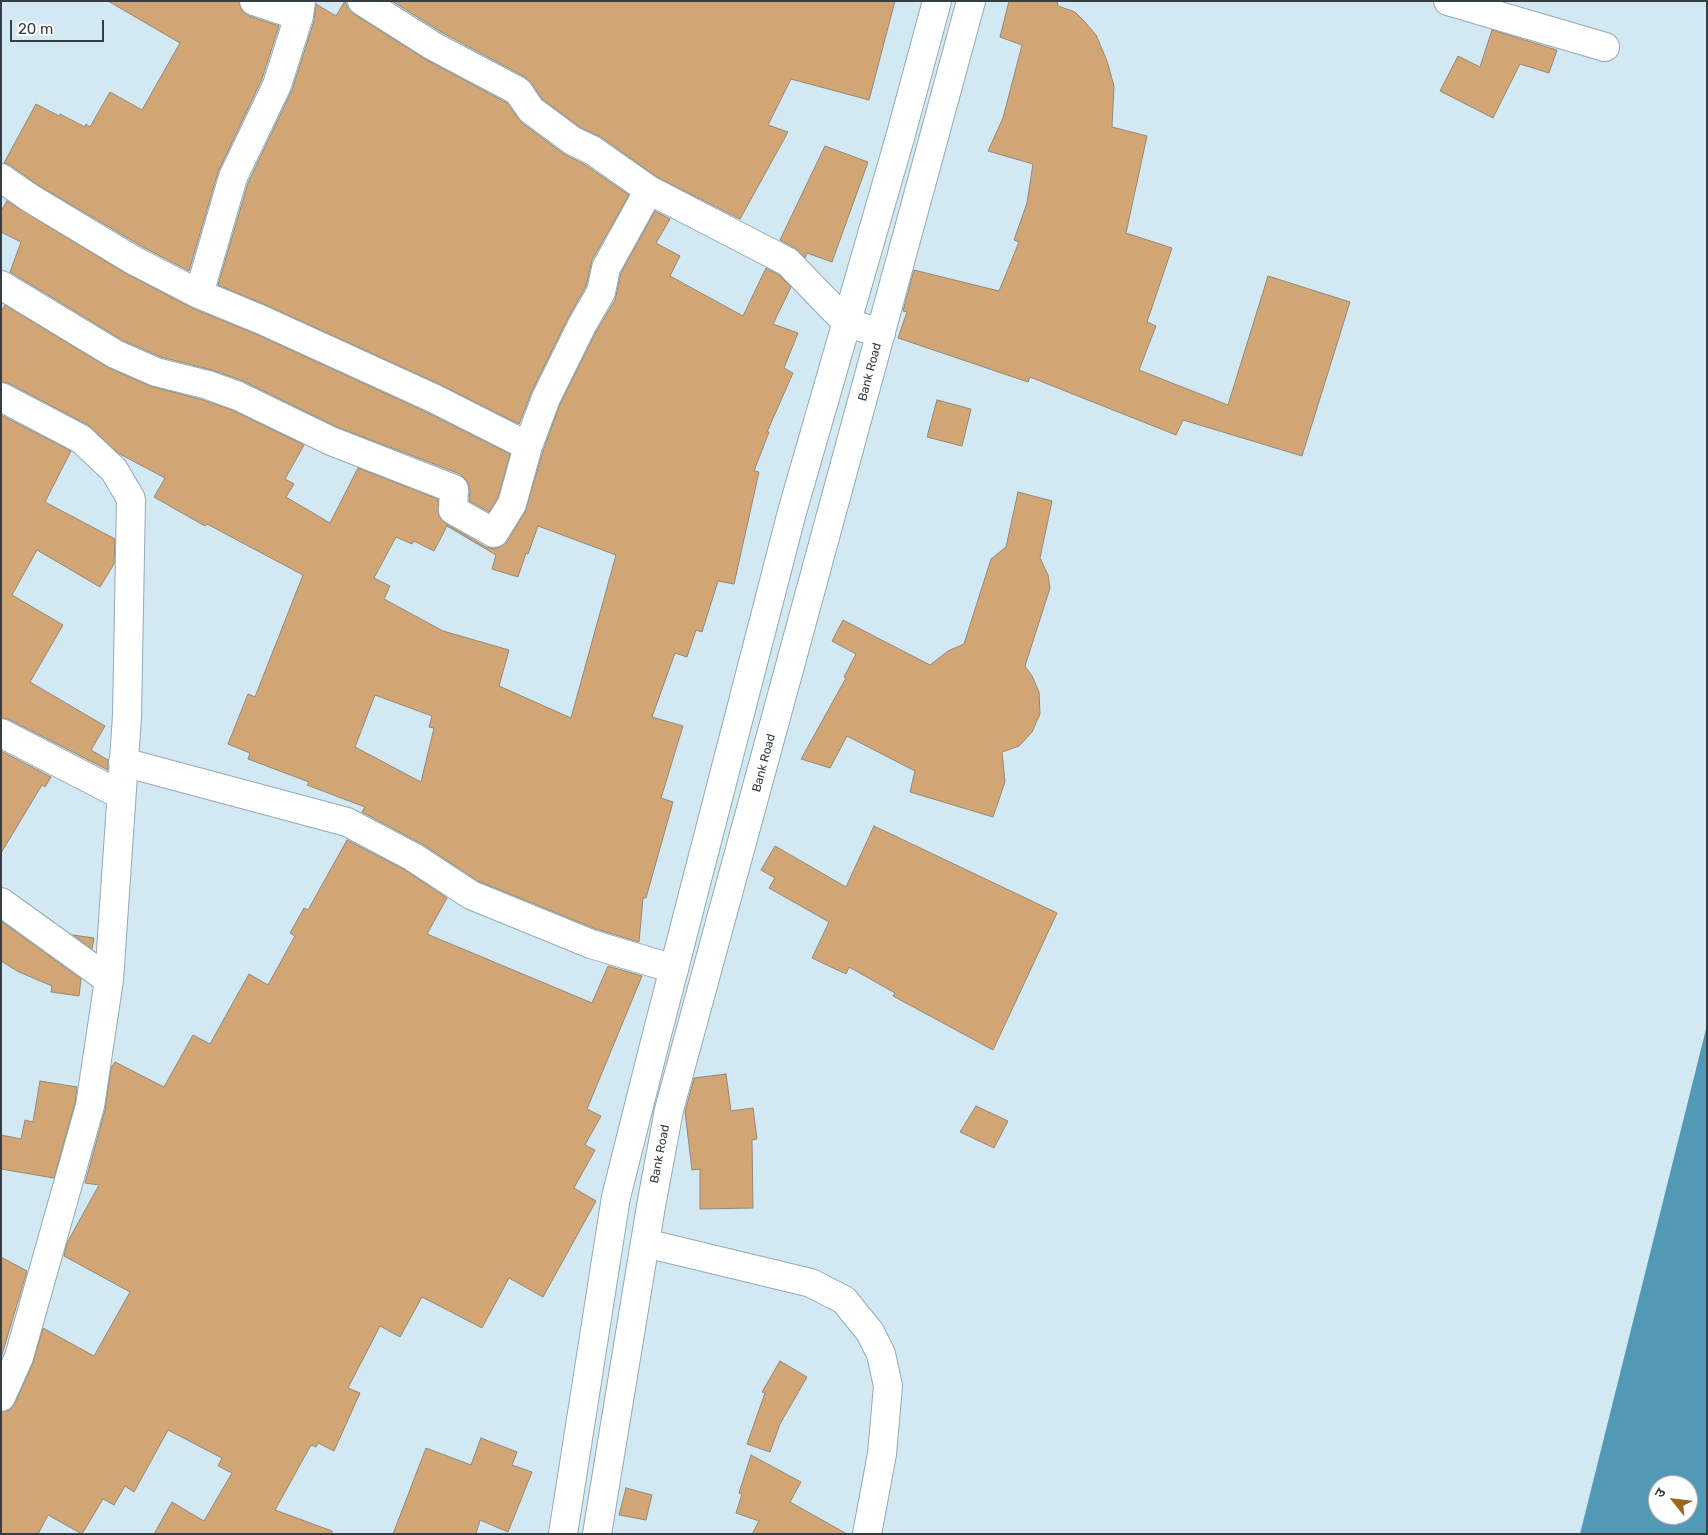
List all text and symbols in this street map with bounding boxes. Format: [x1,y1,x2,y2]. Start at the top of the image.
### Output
scale bar [12,10,106,42]
text: 20 m [18,20,53,38]
street label: Bank Road [855,341,885,403]
street label: Bank Road [749,732,779,794]
street label: Bank Road [647,1123,673,1185]
north arrow [1648,1475,1698,1525]
text: उ [1651,1485,1670,1501]

